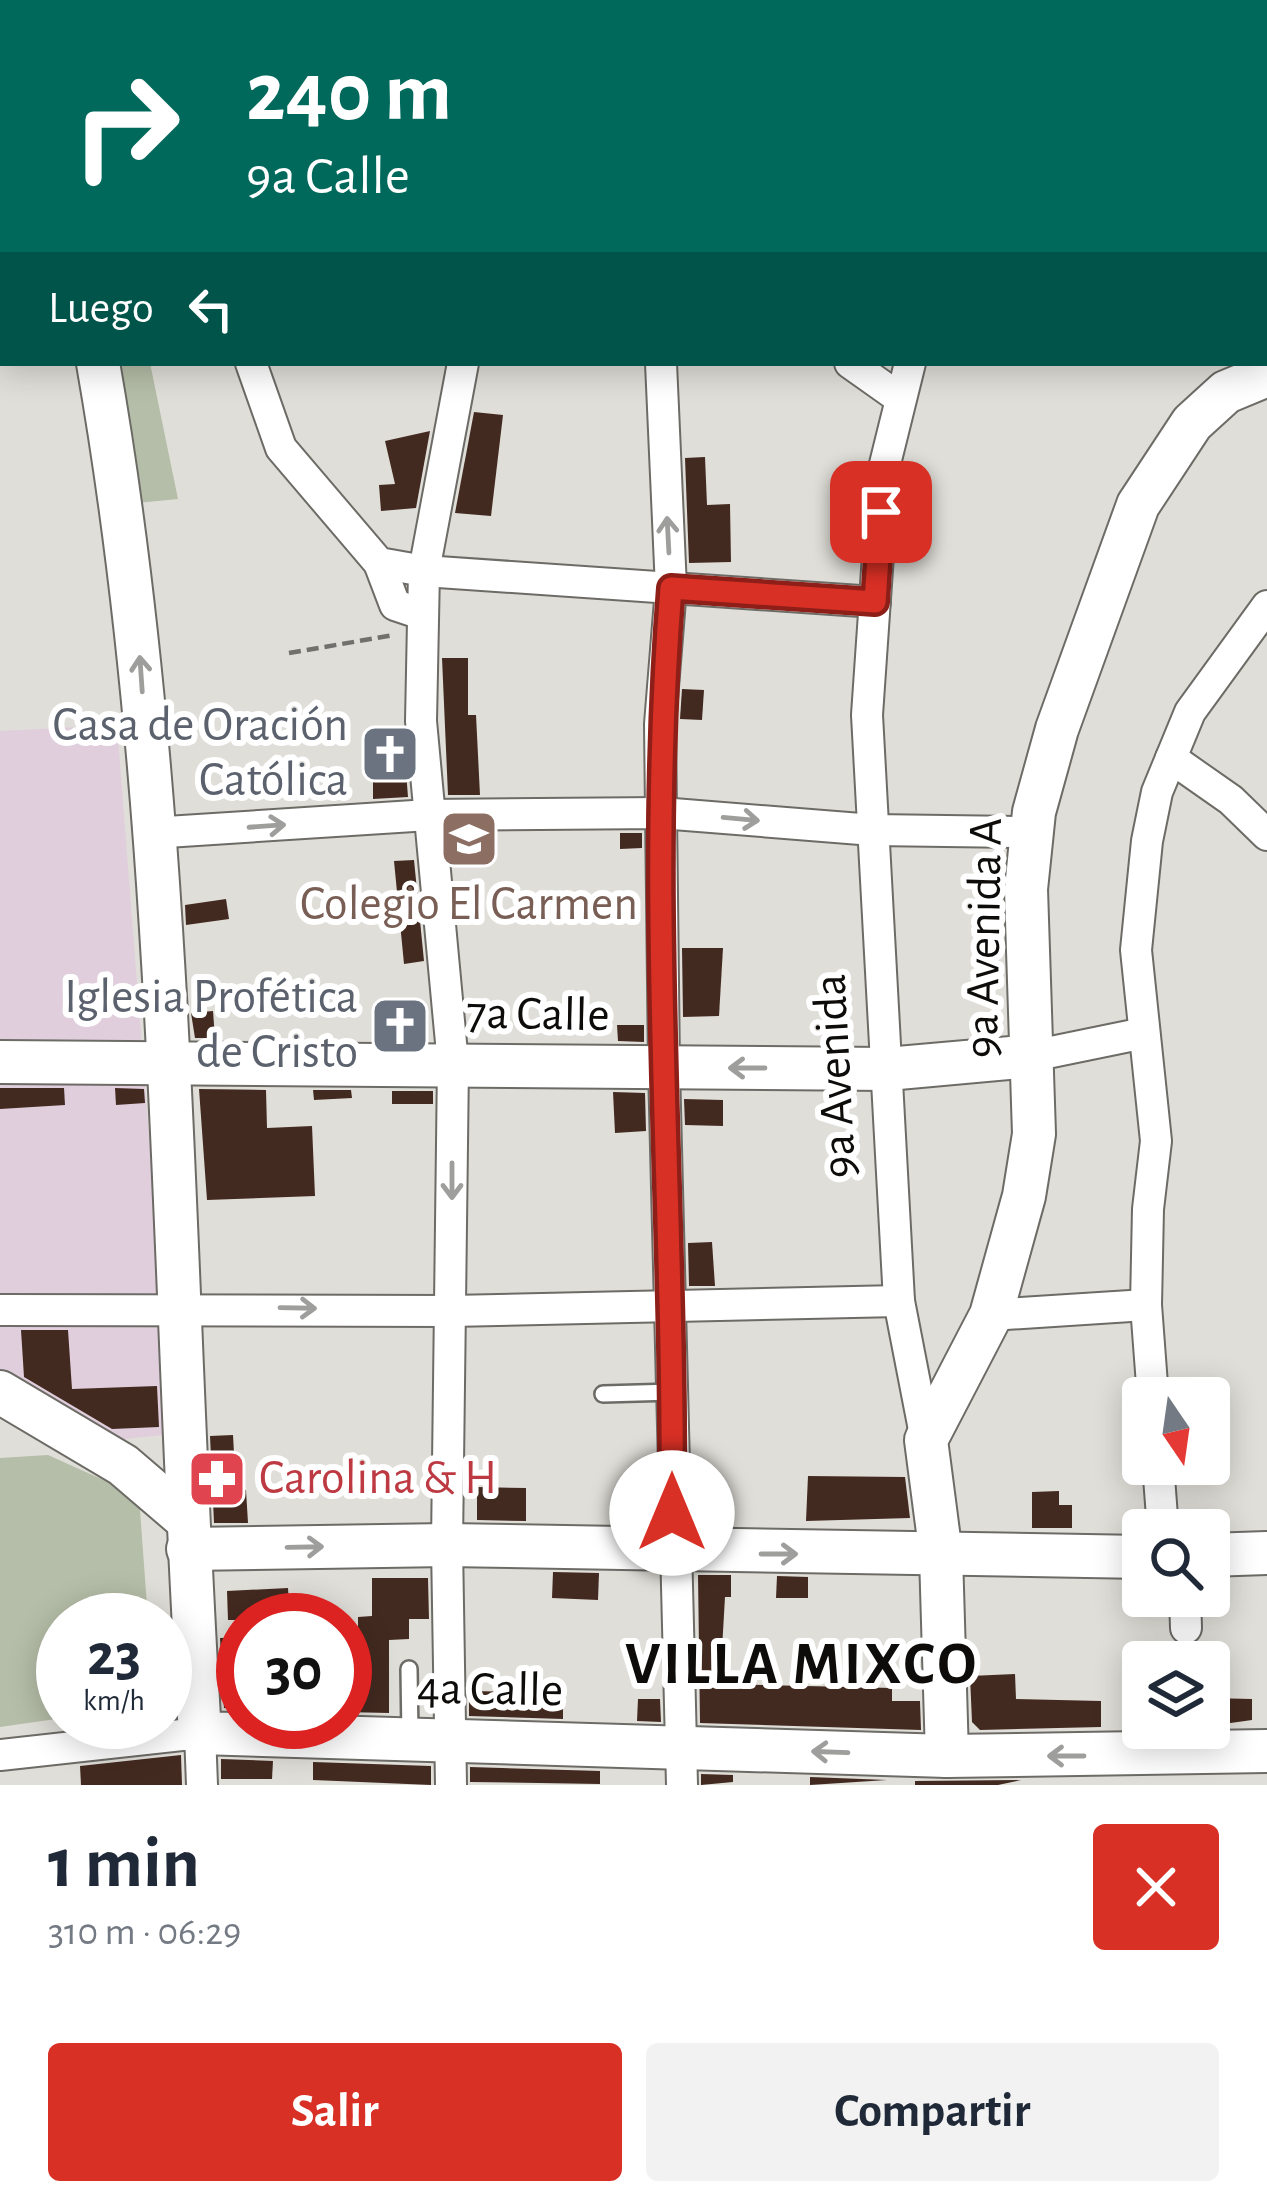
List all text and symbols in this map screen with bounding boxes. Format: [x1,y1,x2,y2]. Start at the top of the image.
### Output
icon: right [48,48,204,204]
text: 240 m [246,52,452,136]
text: 9a Calle [246,150,410,204]
icon: left [178,276,244,342]
text: Luego [48,286,154,331]
pin [830,461,932,563]
icon: arrive [848,479,914,545]
one-way arrow [656,516,679,555]
one-way arrow [129,655,152,694]
place label: Casa de Oración Católica [53,702,348,805]
church icon: Casa de Oración Católica [359,723,421,785]
school or university icon: Colegio El Carmen [438,808,500,870]
one-way arrow [721,808,760,831]
one-way arrow [247,814,286,837]
street label: 9a Avenida A [959,817,1011,1059]
place label: Colegio El Carmen [300,881,638,929]
street label: 9a Avenida [807,973,865,1179]
place label: Iglesia Profética de Cristo [64,974,358,1077]
street label: 7a Calle [466,990,610,1040]
church icon: Iglesia Profética de Cristo [369,995,431,1057]
one-way arrow [728,1057,767,1079]
one-way arrow [441,1161,463,1200]
one-way arrow [278,1297,317,1320]
north arrow [1122,1377,1230,1485]
map controls [1122,1377,1230,1749]
pharmacy icon: Carolina & H [186,1448,248,1510]
position arrow [609,1450,735,1576]
place label: Carolina & H [259,1455,497,1503]
button: search [1122,1509,1230,1617]
one-way arrow [285,1536,324,1558]
one-way arrow [759,1543,798,1565]
speed limit sign: 30 [216,1593,372,1749]
text: 23 [87,1626,141,1686]
district label: VILLA MIXCO [625,1635,979,1695]
button: layers [1122,1641,1230,1749]
street label: 4a Calle [417,1665,563,1715]
text: km/h [83,1686,145,1716]
one-way arrow [811,1740,850,1763]
one-way arrow [1047,1745,1086,1767]
button: close [1093,1824,1219,1950]
text: 1 min [48,1828,200,1900]
text: 310 m · 06:29 [48,1913,241,1952]
button: Salir [48,2043,622,2181]
button: Compartir [646,2043,1219,2181]

